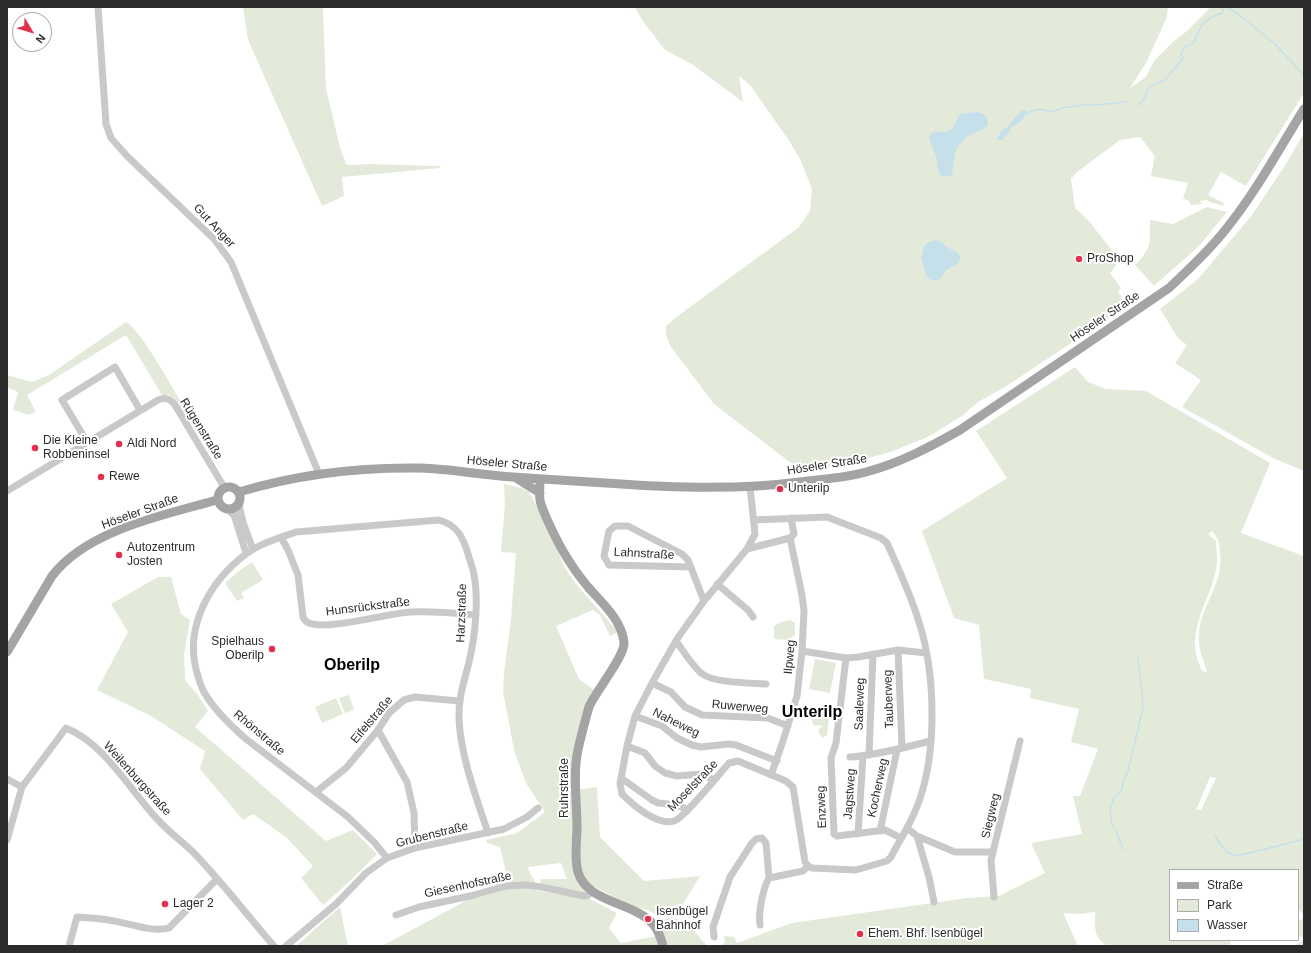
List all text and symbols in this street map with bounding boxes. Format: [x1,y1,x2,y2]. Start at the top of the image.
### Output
north arrow [12,12,52,52]
text: N [33,32,48,46]
street label: Gut Anger [190,201,238,251]
place label: ProShop [1087,252,1134,266]
marker: ProShop [1074,254,1084,264]
street label: Höseler Straße [1068,288,1142,346]
street label: Rügenstraße [177,396,225,462]
place label: Die Kleine Robbeninsel [43,434,110,462]
place label: Aldi Nord [127,437,176,451]
marker: Aldi Nord [114,439,124,449]
marker: Die Kleine Robbeninsel [30,443,40,453]
street label: Höseler Straße [786,452,868,478]
street label: Höseler Straße [466,453,548,475]
place label: Rewe [109,470,140,484]
marker: Rewe [96,472,106,482]
place label: Unterilp [788,482,829,496]
marker: Unterilp [775,484,785,494]
street label: Höseler Straße [100,491,180,533]
place label: Autozentrum Josten [127,541,195,569]
street label: Lahnstraße [613,545,675,563]
marker: Autozentrum Josten [114,550,124,560]
street label: Harzstraße [454,583,470,643]
street label: Hunsrückstraße [325,595,411,619]
place label: Spielhaus Oberilp [211,635,264,663]
street label: Ilpweg [781,639,799,675]
marker: Spielhaus Oberilp [267,644,277,654]
district label: Oberilp [324,656,380,676]
street label: Tauberweg [881,669,897,729]
street label: Saaleweg [852,677,868,731]
street label: Eifelstraße [348,693,396,747]
street label: Ruwerweg [711,697,769,717]
district label: Unterilp [782,703,842,723]
street label: Naheweg [650,705,702,741]
street label: Rhönstraße [230,707,288,759]
street label: Weilenburgstraße [100,739,174,819]
street label: Moselstraße [665,757,721,815]
street label: Kocherweg [865,757,891,819]
street label: Ruhrstraße [558,758,572,818]
street label: Jagstweg [841,768,859,820]
street label: Enzweg [814,785,830,829]
street label: Siegweg [979,792,1003,840]
street label: Grubenstraße [394,819,470,851]
street label: Giesenhofstraße [423,869,513,901]
legend [1169,869,1299,941]
text: Straße [1207,878,1243,892]
place label: Lager 2 [173,897,214,911]
text: Park [1207,898,1232,912]
marker: Lager 2 [160,899,170,909]
place label: Isenbügel Bahnhof [656,905,708,933]
marker: Isenbügel Bahnhof [643,914,653,924]
text: Wasser [1207,918,1247,932]
place label: Ehem. Bhf. Isenbügel [868,927,983,941]
marker: Ehem. Bhf. Isenbügel [855,929,865,939]

